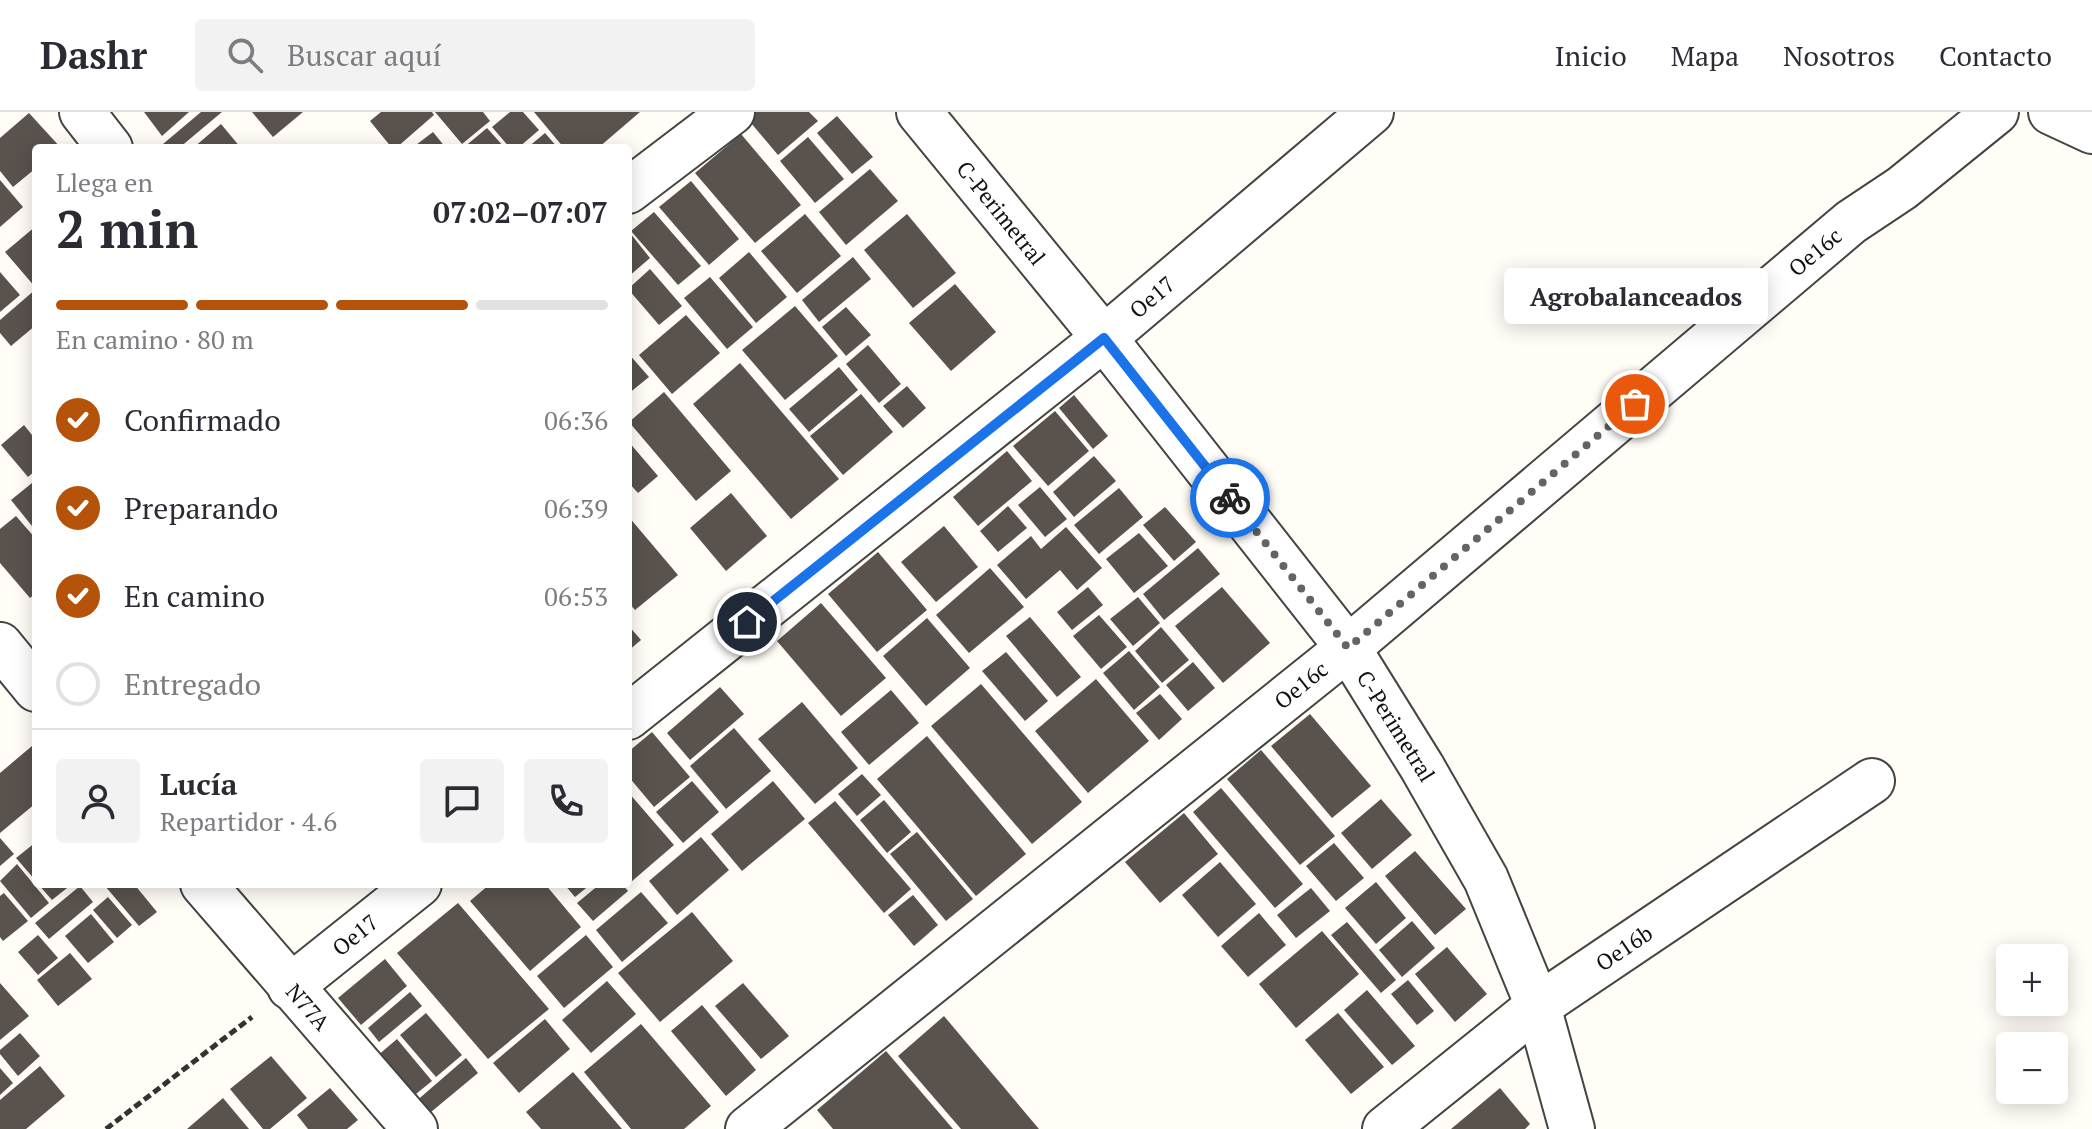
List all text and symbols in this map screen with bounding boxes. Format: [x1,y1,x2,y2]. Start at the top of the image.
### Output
search box [195,19,755,91]
text: Dashr [40,30,147,80]
icon: search [223,33,267,77]
text: Buscar aquí [287,35,441,75]
text: Inicio [1555,37,1627,74]
text: Mapa [1671,37,1739,74]
text: Nosotros [1783,37,1895,74]
text: Contacto [1939,37,2052,74]
street label: C-Perimetral [950,155,1052,271]
text: Llega en [56,165,153,199]
text: 07:02–07:07 [433,192,608,232]
text: 2 min [56,194,198,263]
street label: Oe16c [1782,221,1847,282]
callout: Agrobalanceados [1503,268,1767,324]
street label: Oe17 [1123,269,1180,324]
text: Agrobalanceados [1530,279,1742,313]
text: En camino · 80 m [56,322,254,356]
pin [1601,370,1669,438]
icon: bag [1613,382,1657,426]
icon: check [56,398,100,442]
text: Confirmado [124,400,281,440]
text: 06:36 [544,403,608,437]
courier [1190,458,1270,538]
icon: bike [1208,476,1252,520]
icon: check [56,486,100,530]
text: Preparando [124,488,278,528]
text: 06:39 [544,491,608,525]
icon: check [56,574,100,618]
text: En camino [124,576,265,616]
text: 06:53 [544,579,608,613]
pin [713,588,781,656]
icon: home [725,600,769,644]
street label: Oe16c [1268,654,1334,715]
text: Entregado [124,664,261,704]
street label: C-Perimetral [1351,665,1442,787]
button: person [56,759,140,843]
button: chat [420,759,504,843]
button: phone [524,759,608,843]
text: Lucía [160,764,237,804]
text: Repartidor · 4.6 [160,804,337,838]
street label: Oe17 [326,907,384,962]
street label: Oe16b [1590,918,1658,977]
map controls [1996,944,2068,1104]
button: + [1996,944,2068,1016]
street label: N77A [280,977,337,1037]
button: − [1996,1032,2068,1104]

